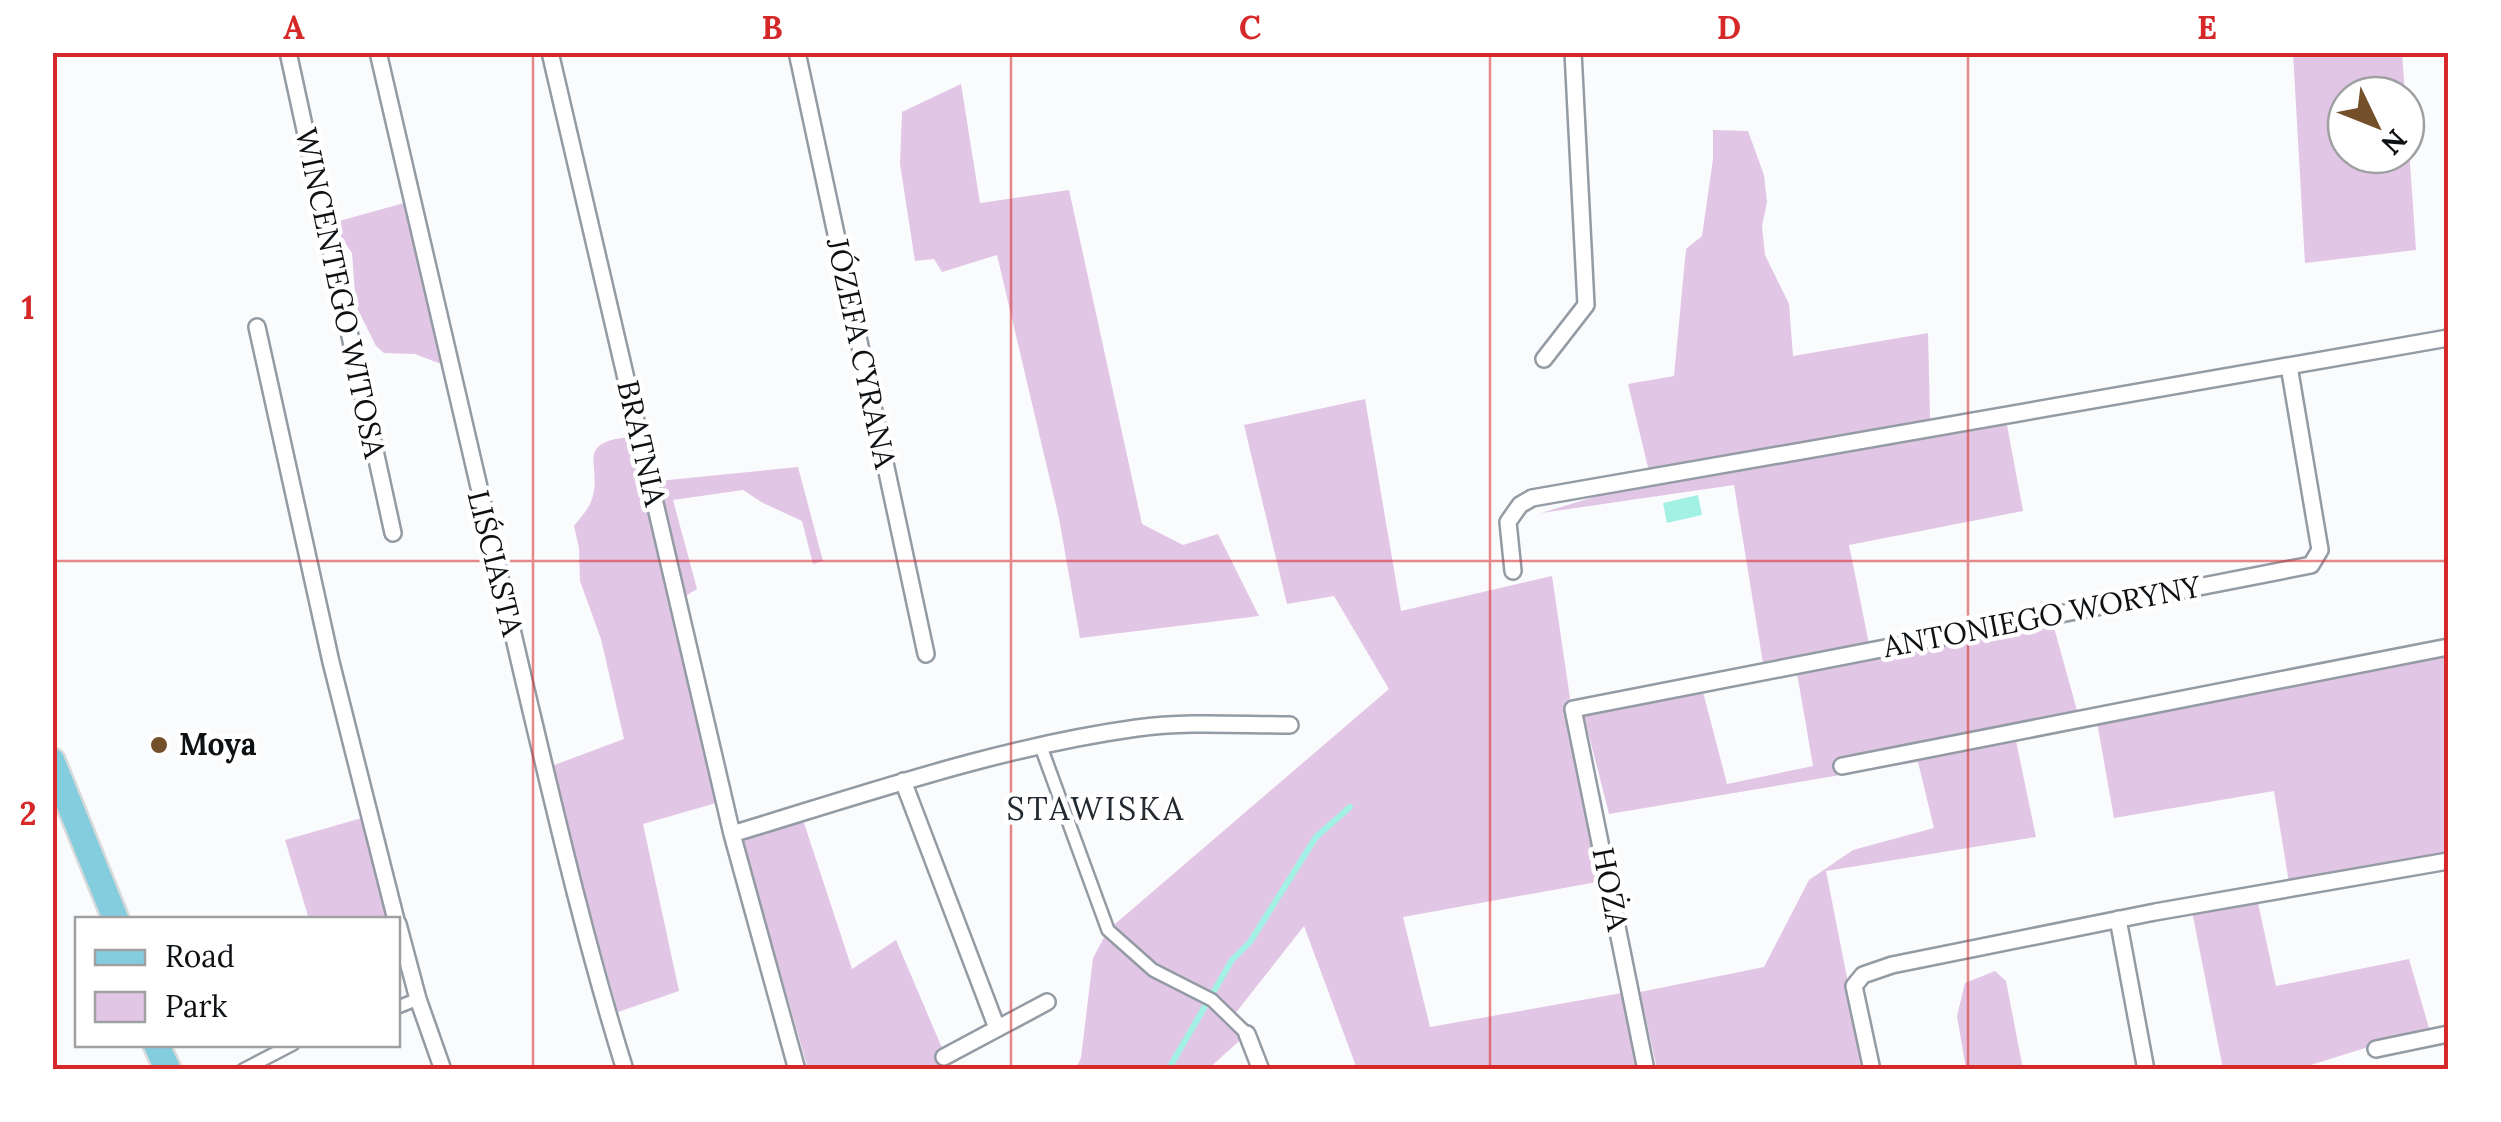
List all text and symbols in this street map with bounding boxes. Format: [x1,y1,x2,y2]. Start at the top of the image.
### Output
text: A [283,7,305,48]
text: B [761,7,783,48]
text: C [1239,7,1261,48]
text: D [1717,7,1741,48]
text: E [2197,7,2217,48]
north arrow [2326,75,2426,175]
text: N [2374,122,2415,162]
street label: WINCENTEGO WITOSA [287,125,395,462]
street label: JÓZEFA CYRANA [819,233,905,473]
text: 1 [22,287,35,328]
street label: BRATNIA [609,376,675,510]
street label: LIŚCIASTA [460,486,533,641]
street label: ANTONIEGO WORYNY [1879,566,2205,666]
place label: Moya [179,725,257,764]
marker: Moya [148,734,170,756]
district label: STAWISKA [1006,788,1186,829]
text: 2 [19,793,37,834]
street label: HOŻA [1584,844,1638,935]
legend [75,917,400,1047]
text: Road [165,937,235,975]
text: Park [165,987,227,1025]

